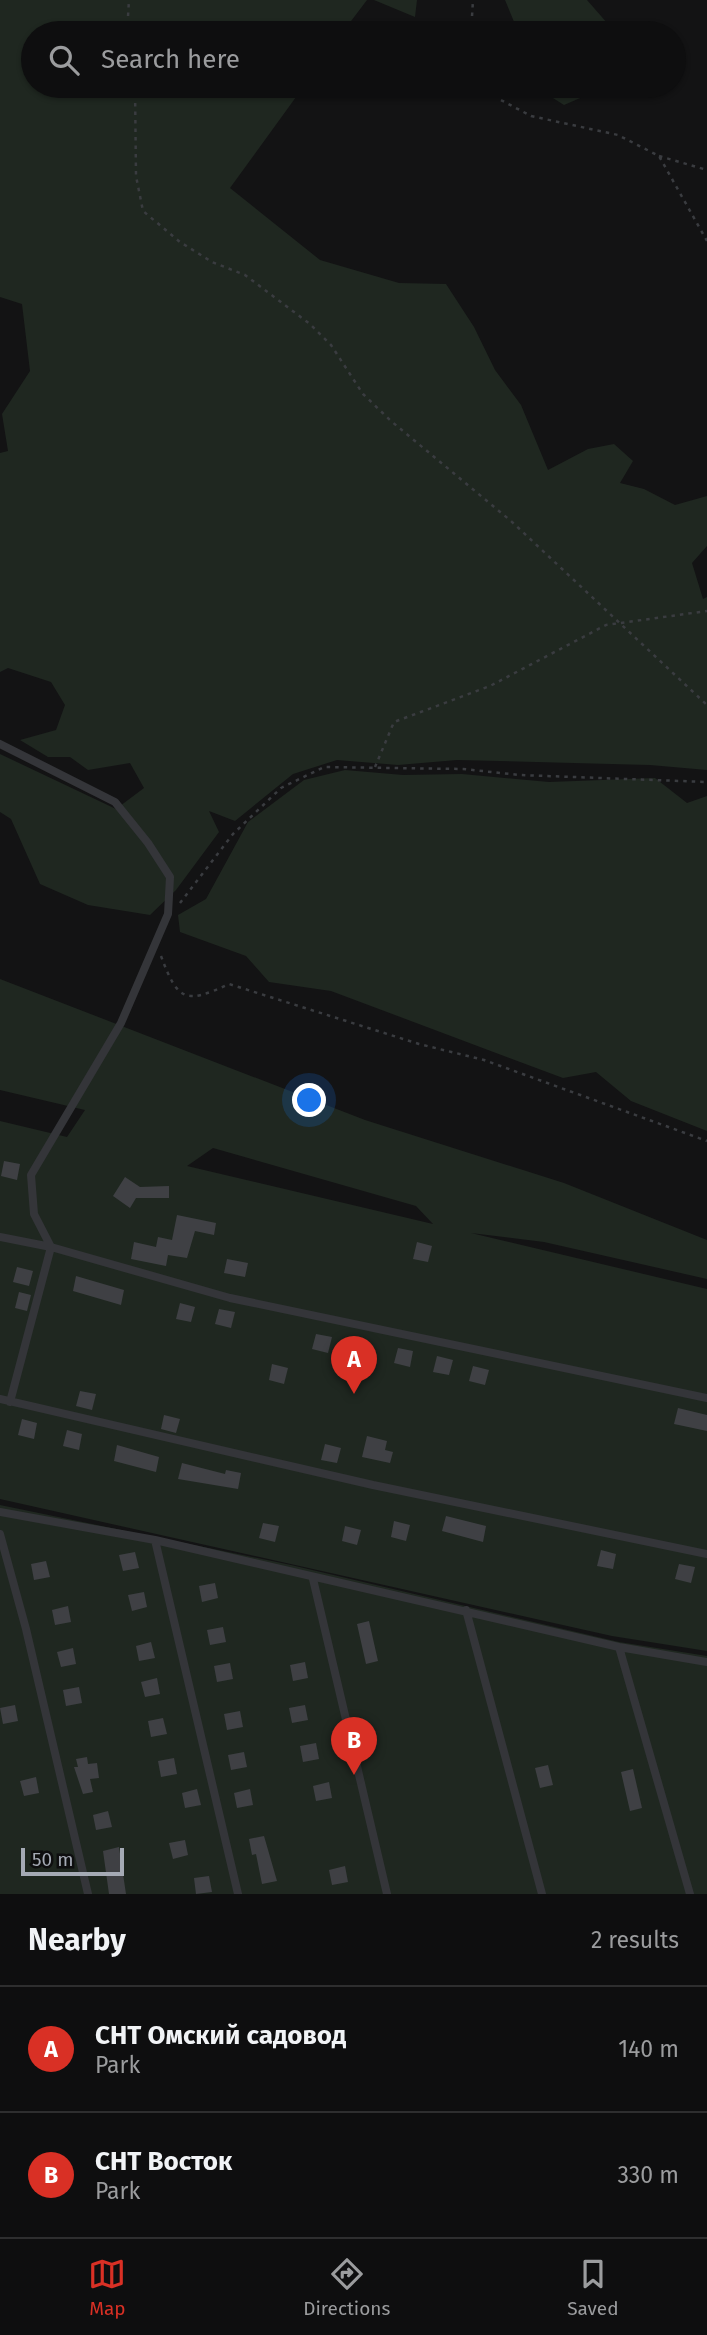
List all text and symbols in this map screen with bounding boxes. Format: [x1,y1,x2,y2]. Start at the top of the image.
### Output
search box [21,21,686,98]
icon: search [45,41,83,79]
text: Search here [101,44,240,75]
your location [292,1083,326,1117]
pin: A [331,1336,377,1394]
pin: B [331,1717,377,1775]
scale bar [21,1845,124,1877]
text: 50 m [32,1848,73,1871]
text: Nearby [28,1922,126,1958]
text: 2 results [591,1926,679,1954]
text: СНТ Омский садовод [95,2020,346,2051]
text: A [44,2035,58,2063]
text: 140 m [618,2035,679,2063]
text: Park [95,2051,140,2079]
text: СНТ Восток [95,2146,232,2177]
text: B [44,2161,58,2189]
text: 330 m [617,2161,679,2189]
text: Park [95,2177,140,2205]
tab: Map [88,2255,126,2320]
tab: Directions [303,2255,390,2320]
tab: Saved [567,2255,619,2320]

